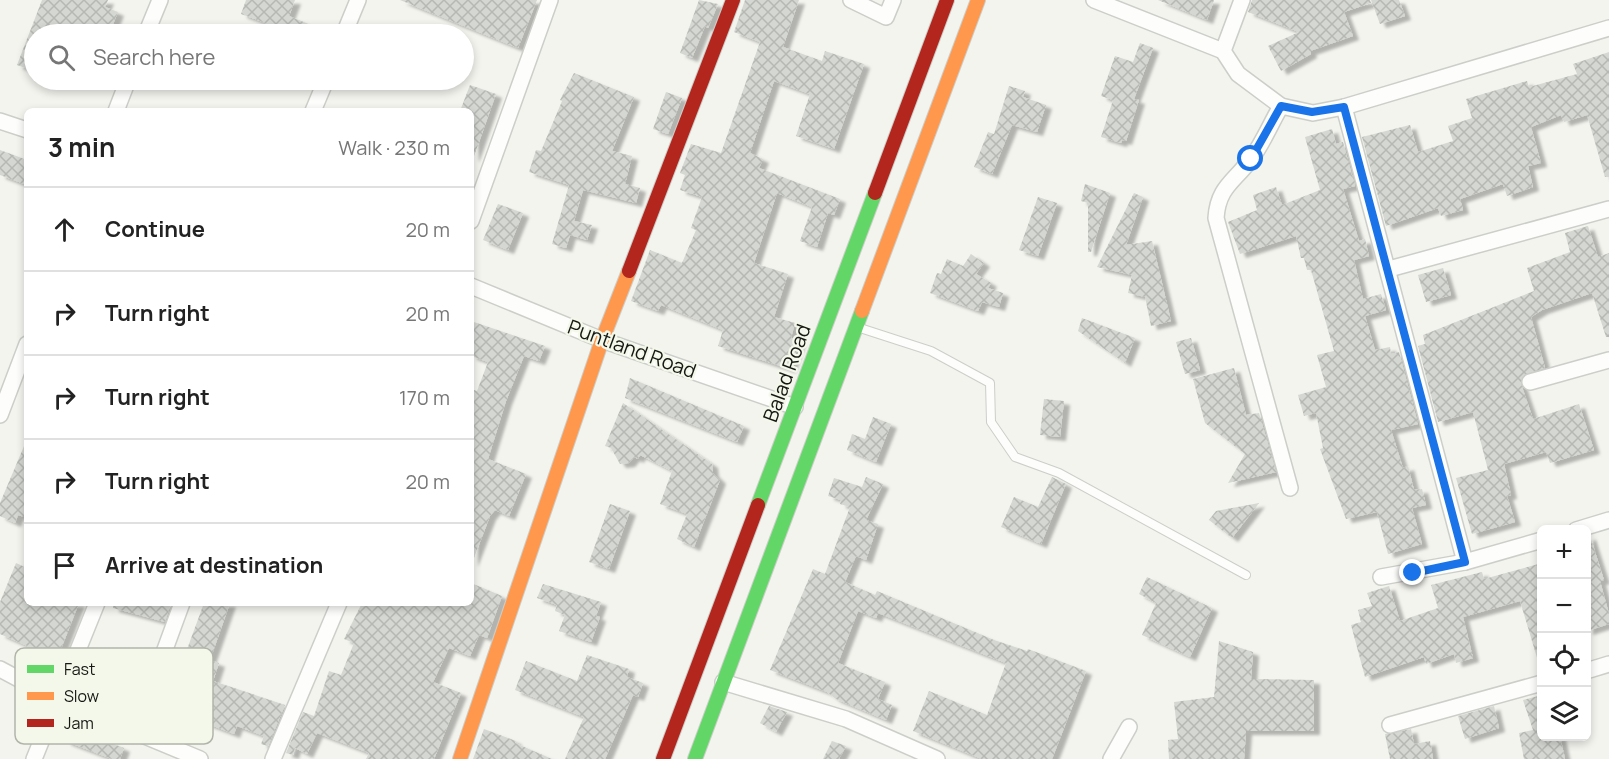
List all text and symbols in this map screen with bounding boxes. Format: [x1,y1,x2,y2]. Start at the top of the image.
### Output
search box [24,24,474,90]
icon: search [45,41,78,74]
text: Search here [93,42,215,72]
text: 3 min [48,129,115,165]
text: Walk · 230 m [338,134,450,161]
route start [1237,145,1263,171]
icon: ahead [48,213,81,246]
text: Continue [105,214,205,244]
text: 20 m [405,216,450,243]
icon: right [48,297,81,330]
text: Turn right [105,298,210,328]
text: 20 m [405,300,450,327]
street label: Puntland Road [564,313,700,384]
street label: Balad Road [756,320,817,426]
icon: right [48,381,81,414]
text: Turn right [105,382,210,412]
text: 170 m [399,384,450,411]
icon: right [48,465,81,498]
text: Turn right [105,466,210,496]
text: 20 m [405,468,450,495]
map controls [1537,525,1591,741]
button: + [1537,525,1591,579]
icon: arrive [48,549,81,582]
text: Arrive at destination [105,550,323,580]
route end [1399,559,1425,585]
button: − [1537,579,1591,633]
button: locate [1537,633,1591,687]
legend [15,648,213,744]
text: Fast [64,658,95,680]
text: Slow [64,685,99,707]
button: layers [1537,687,1591,741]
text: Jam [64,712,94,734]

